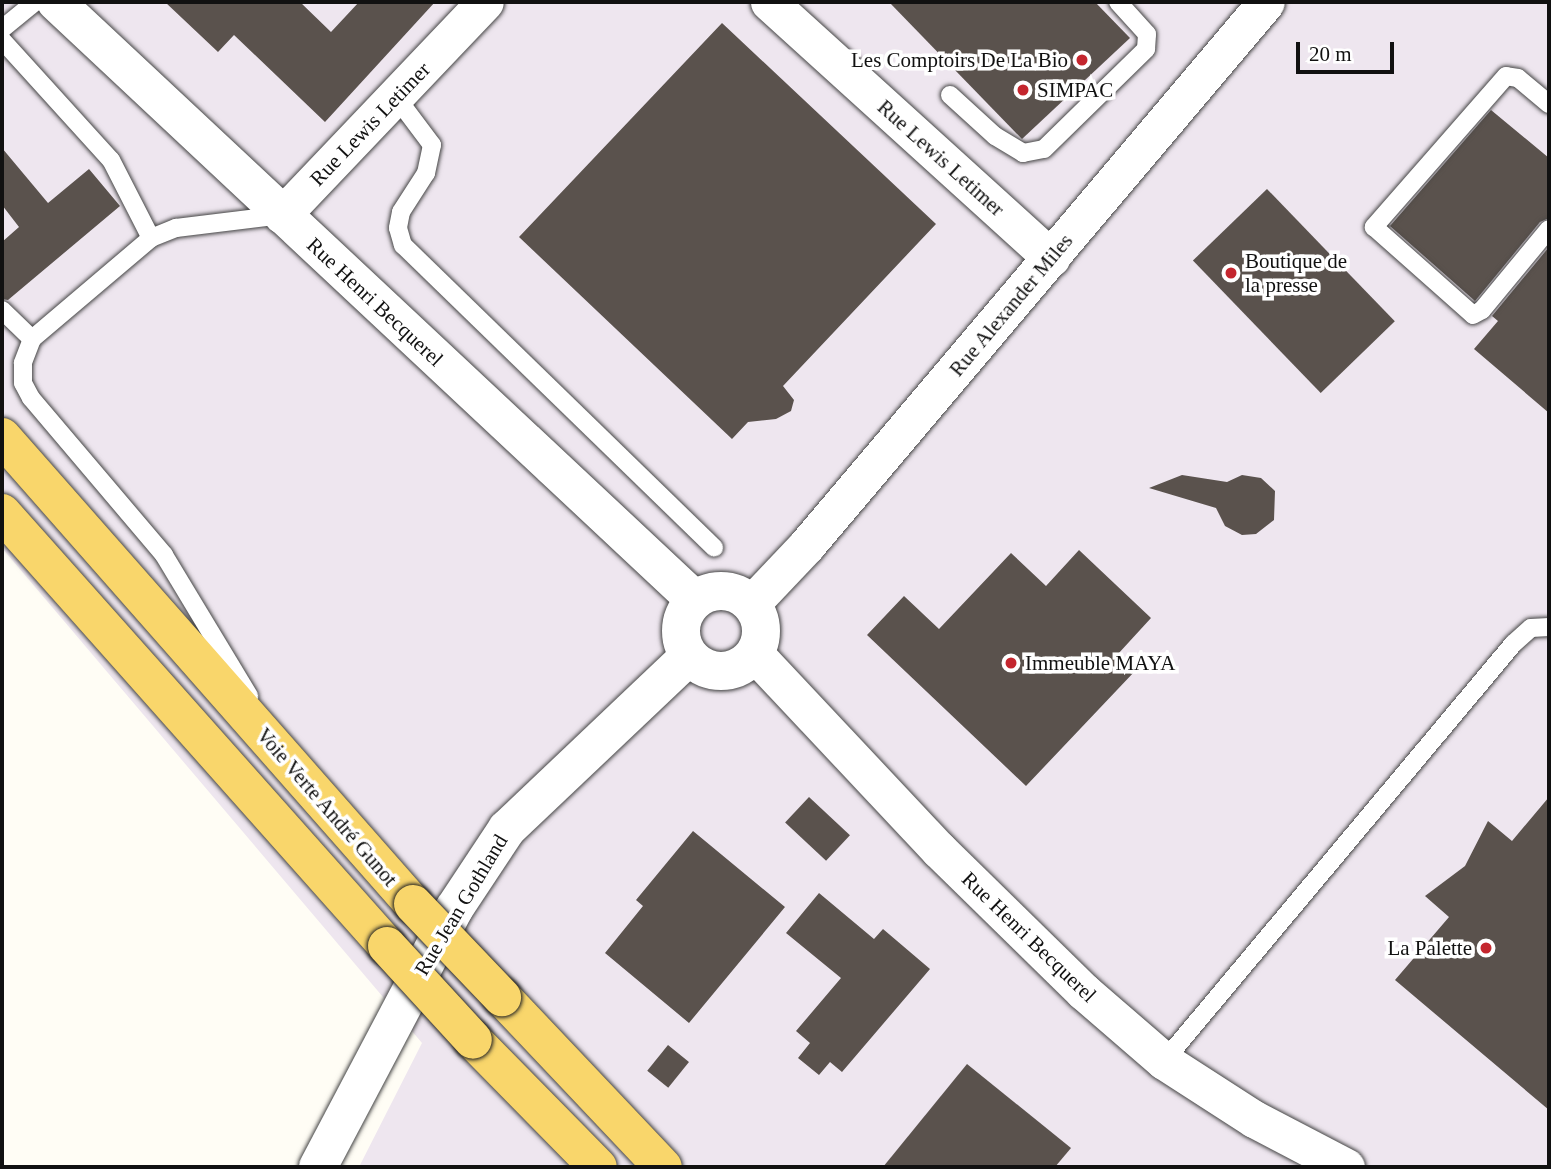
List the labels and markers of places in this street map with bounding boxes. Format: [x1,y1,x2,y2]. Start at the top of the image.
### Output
place label: Les Comptoirs De La Bio [851,47,1068,73]
marker: Les Comptoirs De La Bio [1074,52,1090,68]
place label: SIMPAC [1037,77,1113,103]
marker: SIMPAC [1015,82,1031,98]
place label: Boutique de la presse [1245,248,1347,298]
marker: Boutique de la presse [1223,265,1239,281]
place label: Immeuble MAYA [1025,650,1175,676]
marker: Immeuble MAYA [1003,655,1019,671]
place label: La Palette [1387,935,1472,961]
marker: La Palette [1478,940,1494,956]

